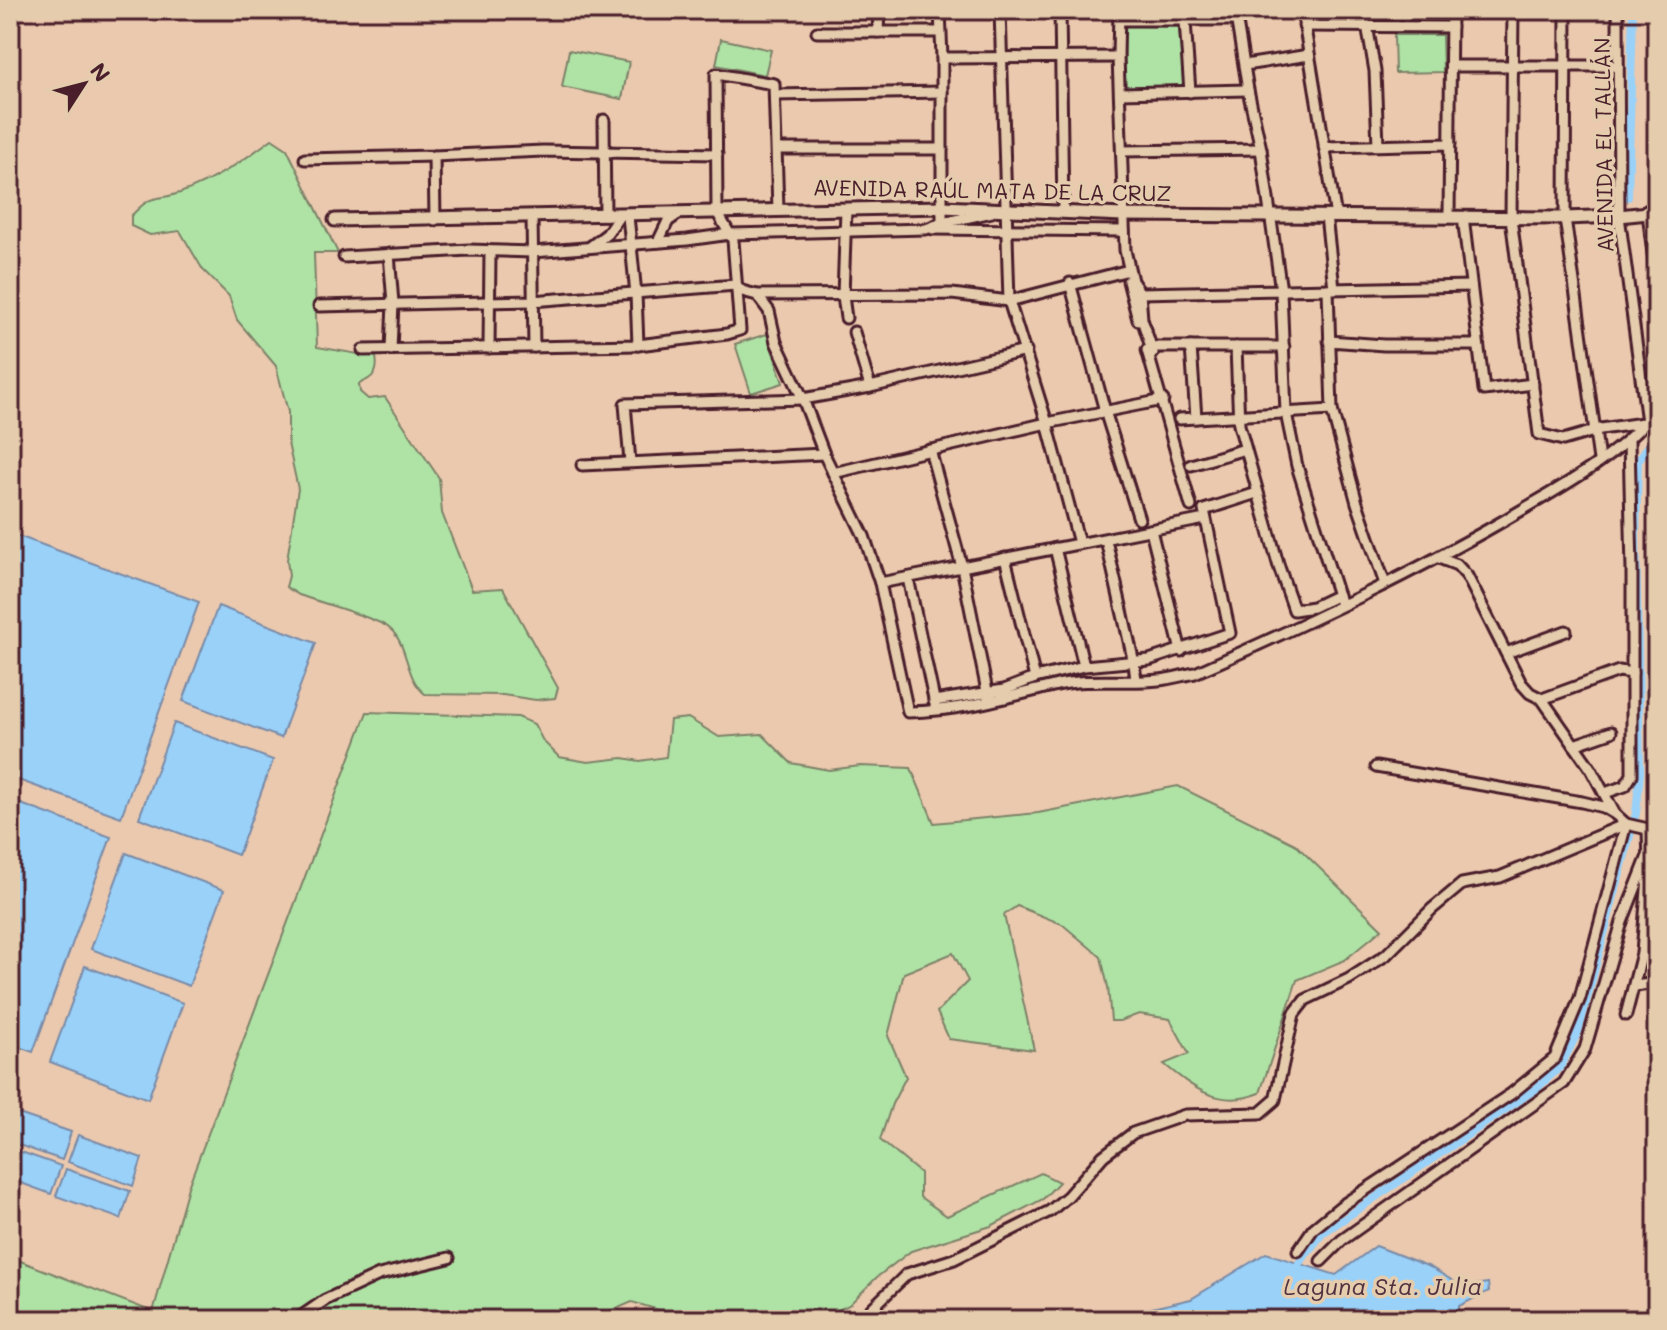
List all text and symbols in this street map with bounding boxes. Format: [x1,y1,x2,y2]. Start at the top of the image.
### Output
street label: AVENIDA EL TALLÁN [1587,37,1619,253]
north arrow [44,44,124,124]
text: N [84,57,117,87]
street label: AVENIDA RAÚL MATA DE LA CRUZ [813,172,1172,208]
water label: Laguna Sta. Julia [1284,1270,1482,1301]

